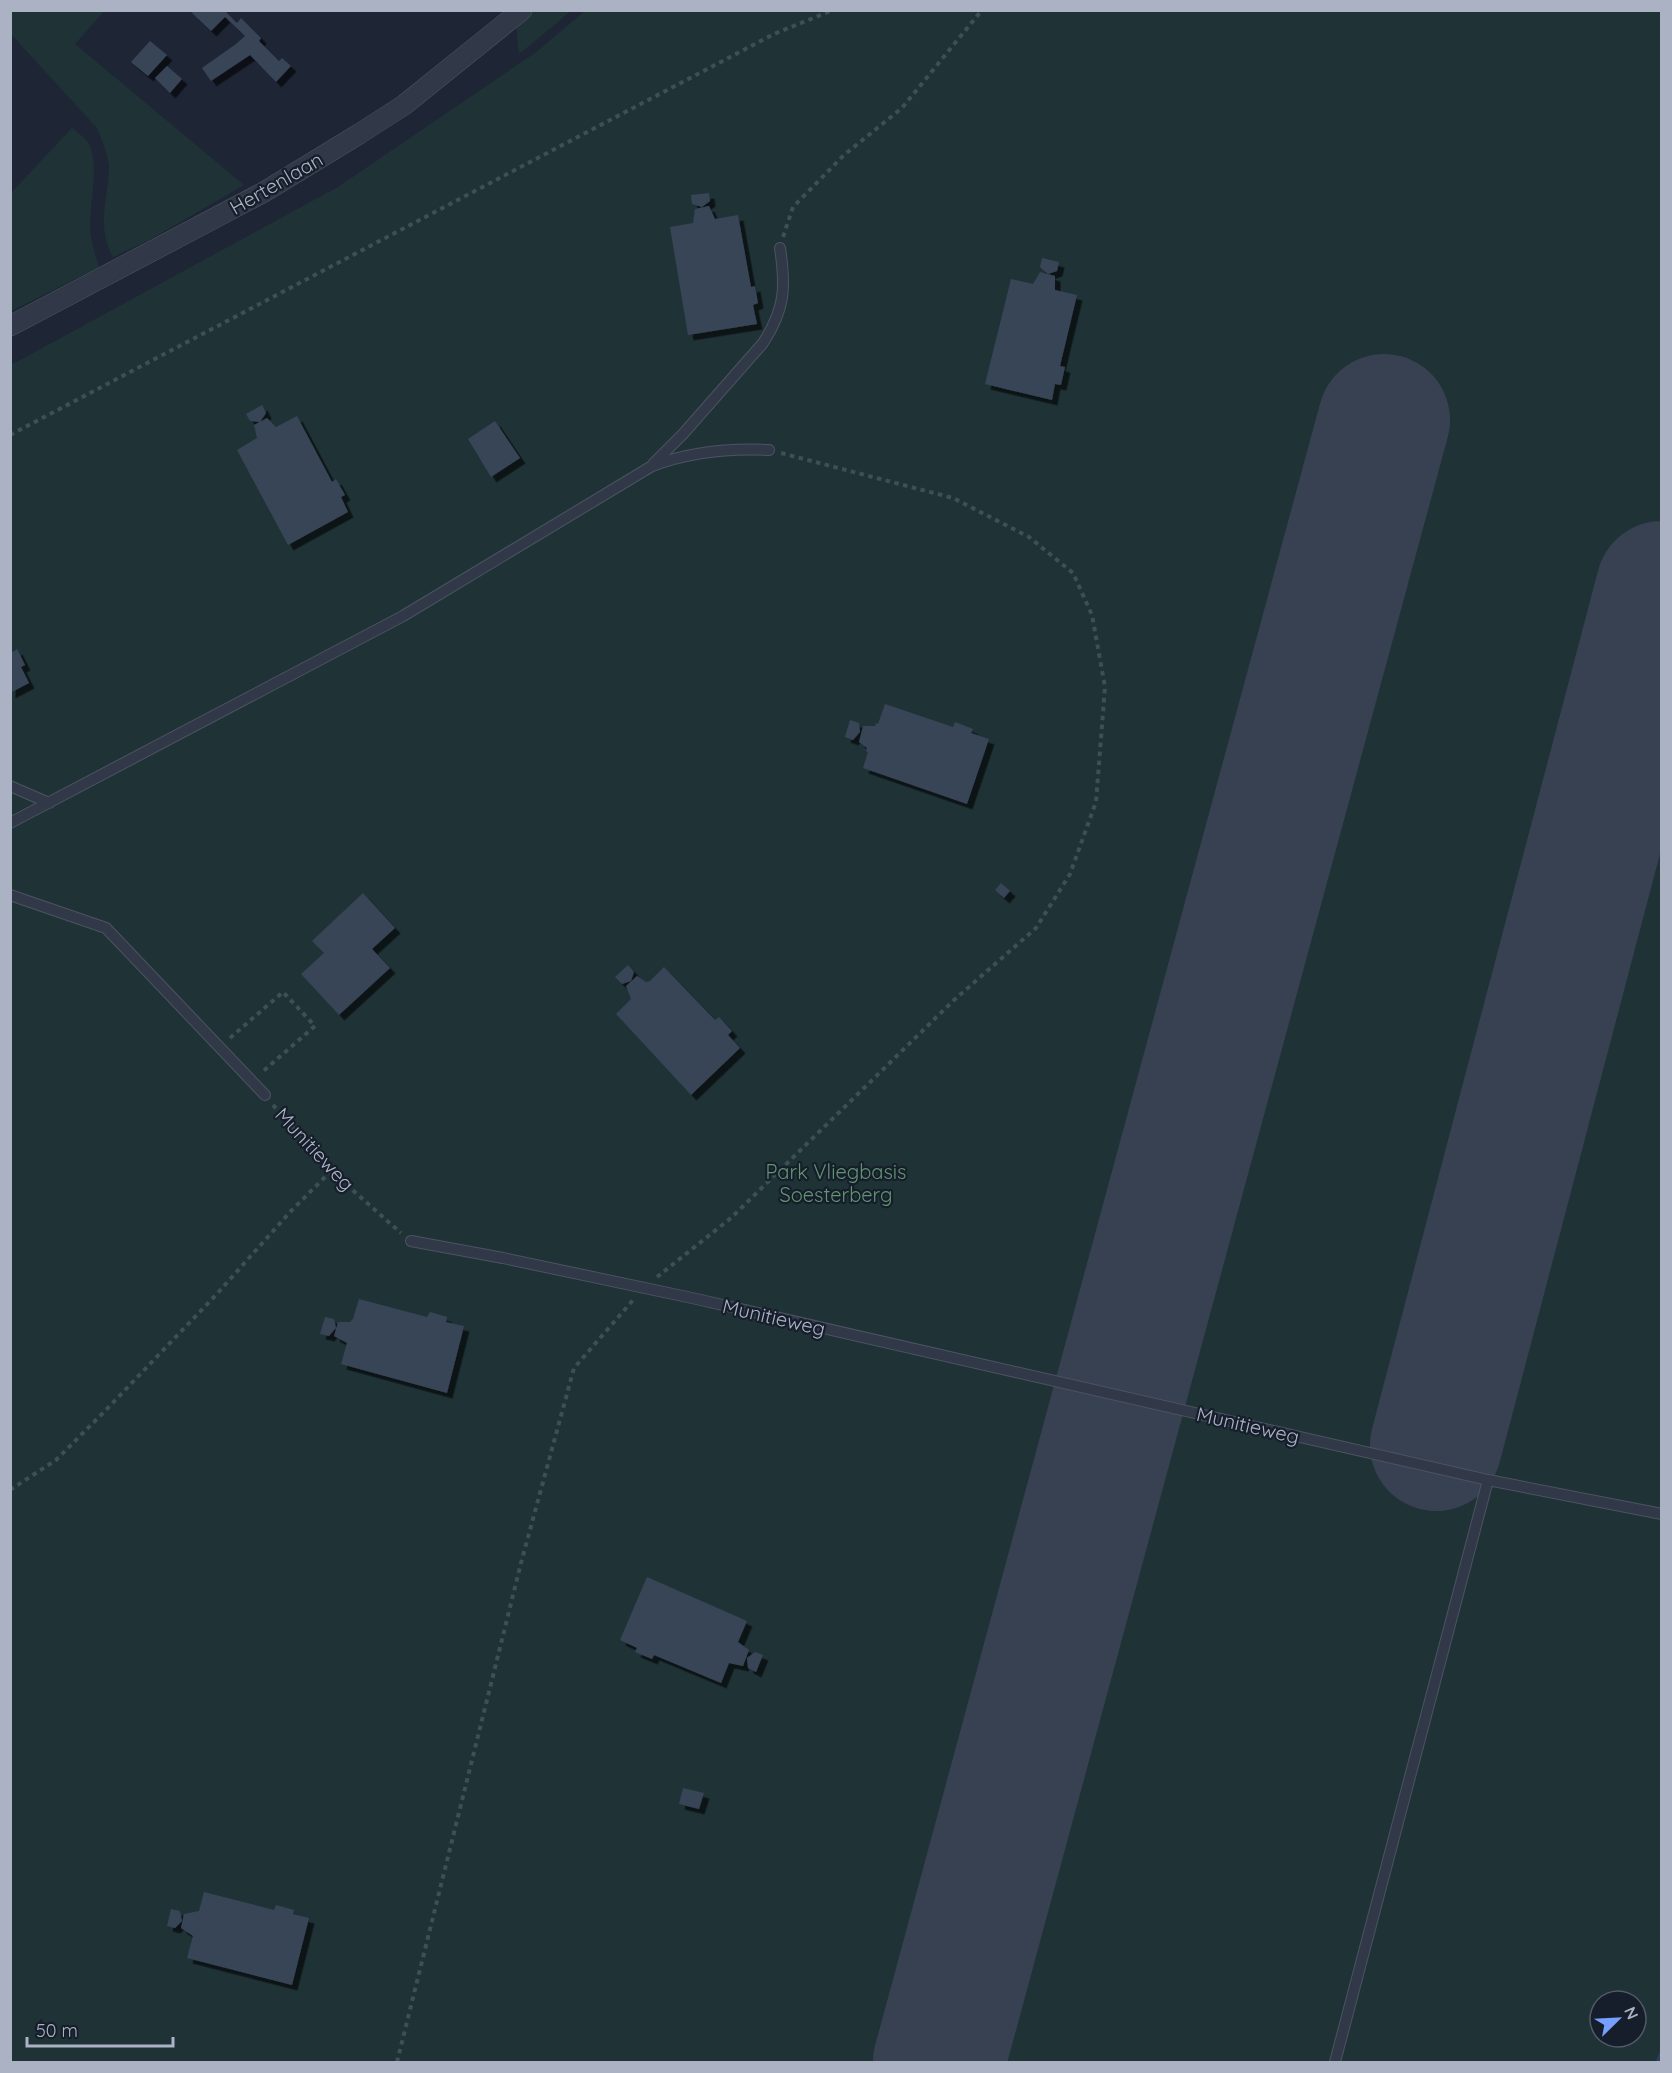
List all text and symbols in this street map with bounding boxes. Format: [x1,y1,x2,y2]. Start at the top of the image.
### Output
street label: Hertenlaan [225,146,327,220]
street label: Munitieweg [270,1102,360,1196]
park label: Park Vliegbasis Soesterberg [766,1159,906,1207]
street label: Munitieweg [720,1293,828,1341]
street label: Munitieweg [1194,1401,1302,1449]
north arrow [1588,1989,1648,2049]
text: N [1620,2003,1643,2022]
scale bar [27,2010,172,2048]
text: 50 m [36,2019,78,2042]

